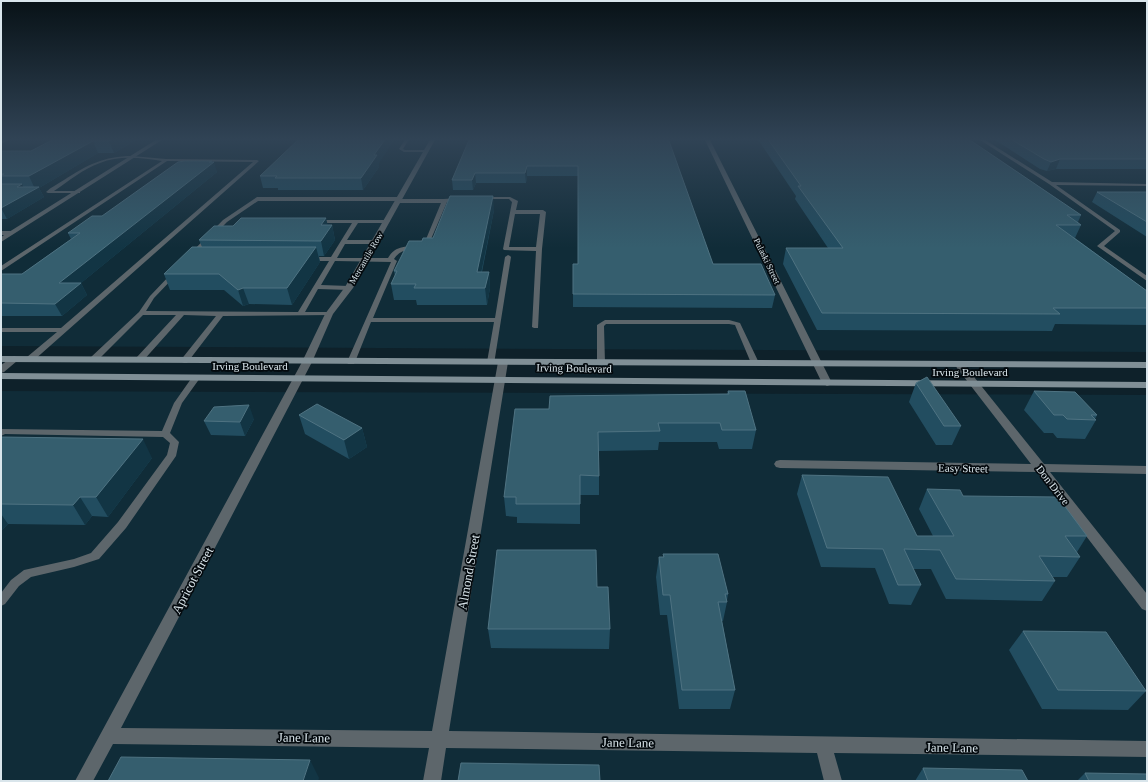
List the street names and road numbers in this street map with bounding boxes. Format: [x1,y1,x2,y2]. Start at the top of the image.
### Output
street label: Mercantile Row [347,230,385,286]
street label: Pulaski Street [752,236,783,286]
street label: Irving Boulevard [212,360,288,372]
street label: Irving Boulevard [536,361,612,375]
street label: Irving Boulevard [932,366,1008,378]
street label: Easy Street [938,462,988,474]
street label: Don Drive [1034,463,1072,507]
street label: Almond Street [454,533,483,611]
street label: Apricot Street [169,544,216,616]
street label: Jane Lane [278,730,331,745]
street label: Jane Lane [602,735,655,750]
street label: Jane Lane [926,740,979,755]

